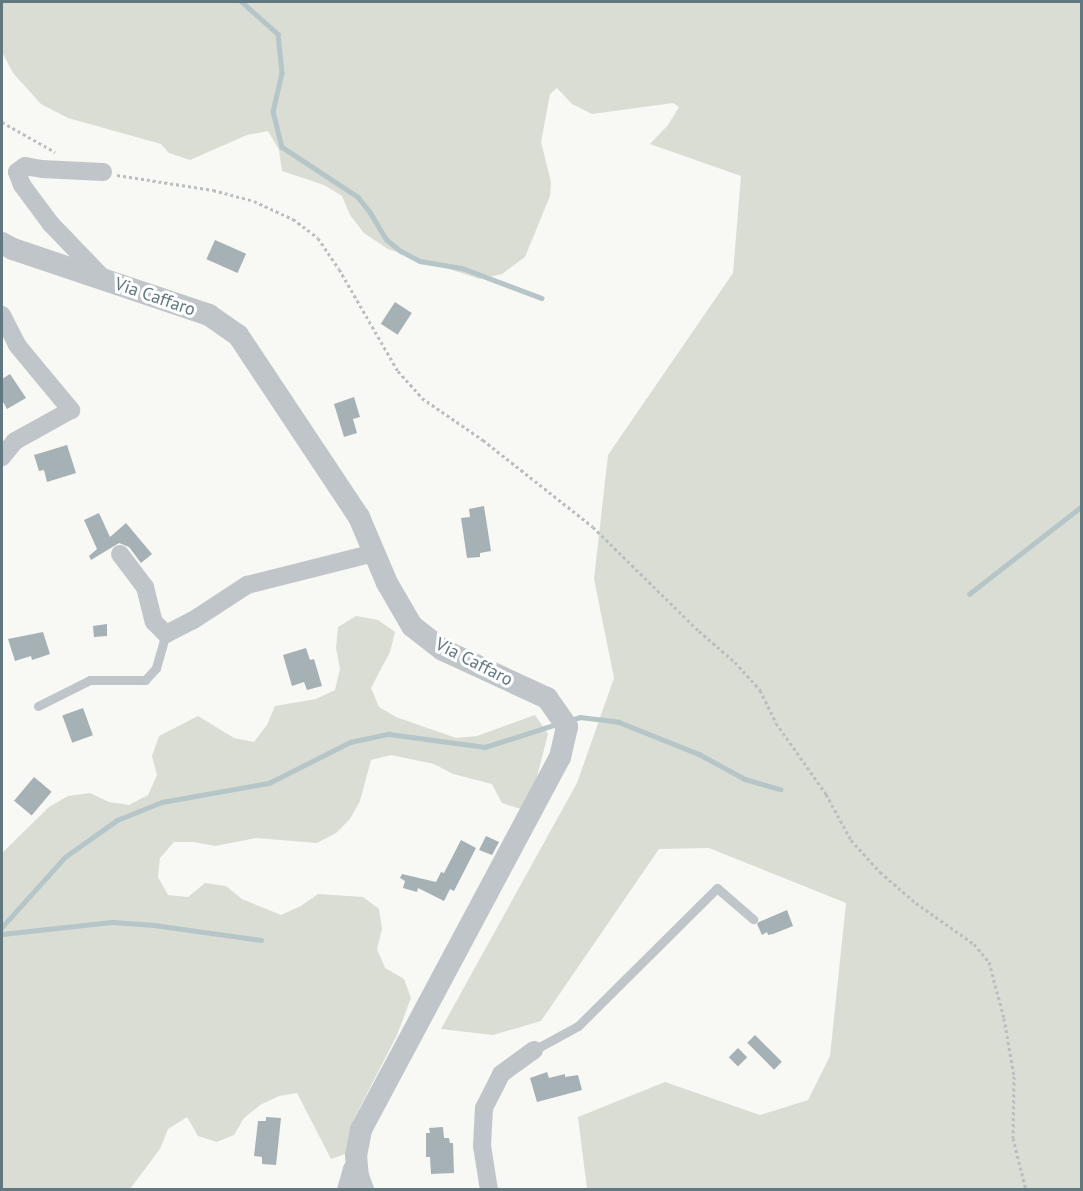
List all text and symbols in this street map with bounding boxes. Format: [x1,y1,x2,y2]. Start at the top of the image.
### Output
street label: Via Caffaro [112,273,198,321]
street label: Via Caffaro [432,633,516,691]

